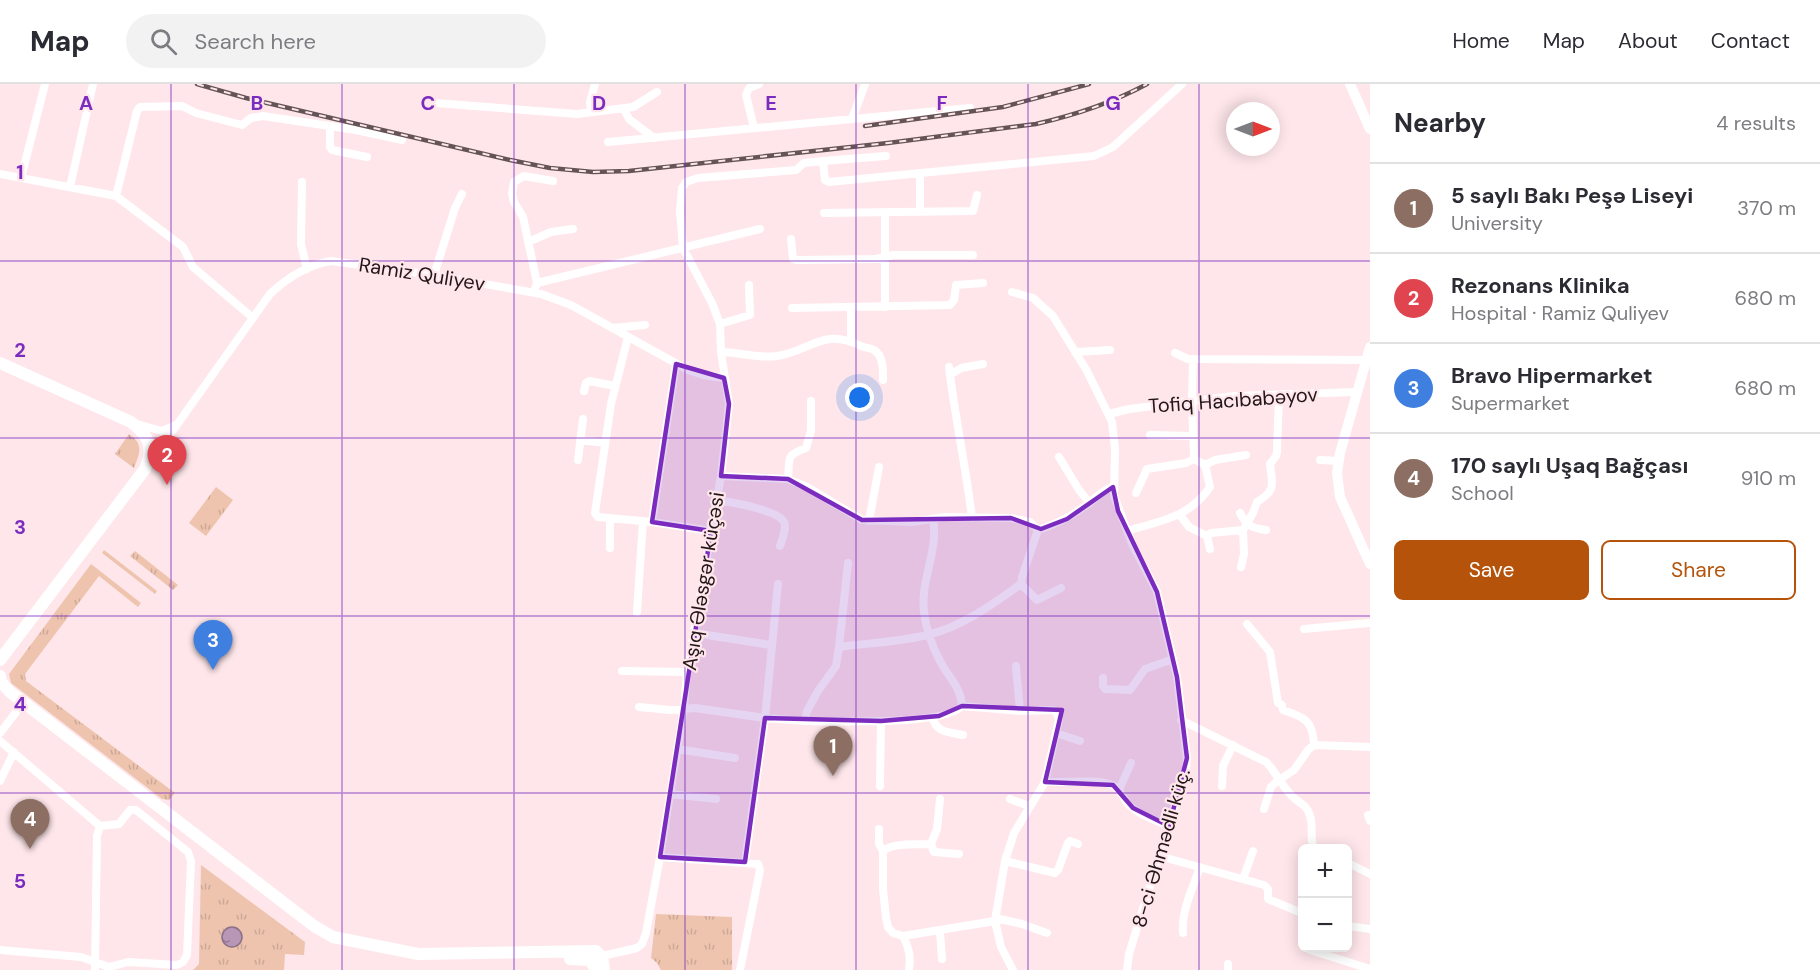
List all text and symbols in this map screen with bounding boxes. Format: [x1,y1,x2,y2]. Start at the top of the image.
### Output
search box [126,14,546,68]
text: Map [30,23,90,60]
icon: search [147,25,180,58]
text: Search here [195,27,316,56]
text: Home [1452,27,1510,55]
text: Map [1543,27,1585,55]
text: About [1618,27,1678,55]
text: Contact [1711,27,1790,55]
text: A [79,90,93,116]
text: B [251,90,263,116]
text: C [421,90,435,116]
text: D [592,90,606,116]
text: E [765,90,777,116]
text: F [936,90,948,116]
text: G [1105,90,1121,116]
north arrow [1226,102,1280,156]
text: Nearby [1394,106,1486,140]
text: 4 results [1716,110,1796,136]
text: 1 [16,159,24,185]
text: 5 saylı Bakı Peşə Liseyi [1451,181,1693,210]
text: 1 [1410,195,1417,221]
text: 370 m [1737,195,1796,221]
text: University [1451,210,1543,236]
street label: Ramiz Quliyev [357,251,487,297]
text: Rezonans Klinika [1451,271,1630,300]
text: 2 [1408,285,1419,311]
text: 680 m [1734,285,1796,311]
text: Hospital · Ramiz Quliyev [1451,300,1669,326]
text: 2 [14,337,26,363]
text: Bravo Hipermarket [1451,361,1653,390]
text: 3 [1407,375,1420,401]
text: 680 m [1734,375,1796,401]
street label: Tofiq Hacıbabəyov [1147,381,1319,419]
your location [845,383,874,412]
text: Supermarket [1451,390,1570,416]
pin: 2 [148,436,186,485]
text: 170 saylı Uşaq Bağçası [1451,451,1688,480]
text: 4 [1407,465,1420,491]
text: 910 m [1741,465,1796,491]
text: School [1451,480,1514,506]
street label: Aşıq Ələsgər küçəsi [676,490,730,672]
text: 3 [14,514,26,540]
button: Save [1394,540,1589,600]
button: Share [1601,540,1796,600]
pin: 3 [194,620,232,670]
text: 4 [14,691,27,717]
pin: 1 [814,726,852,776]
street label: 8-ci Əhmədli küç. [1126,765,1196,930]
pin: 4 [10,800,50,849]
map controls [1298,844,1352,952]
button: + [1298,844,1352,898]
text: 5 [14,868,26,894]
button: − [1298,898,1352,952]

